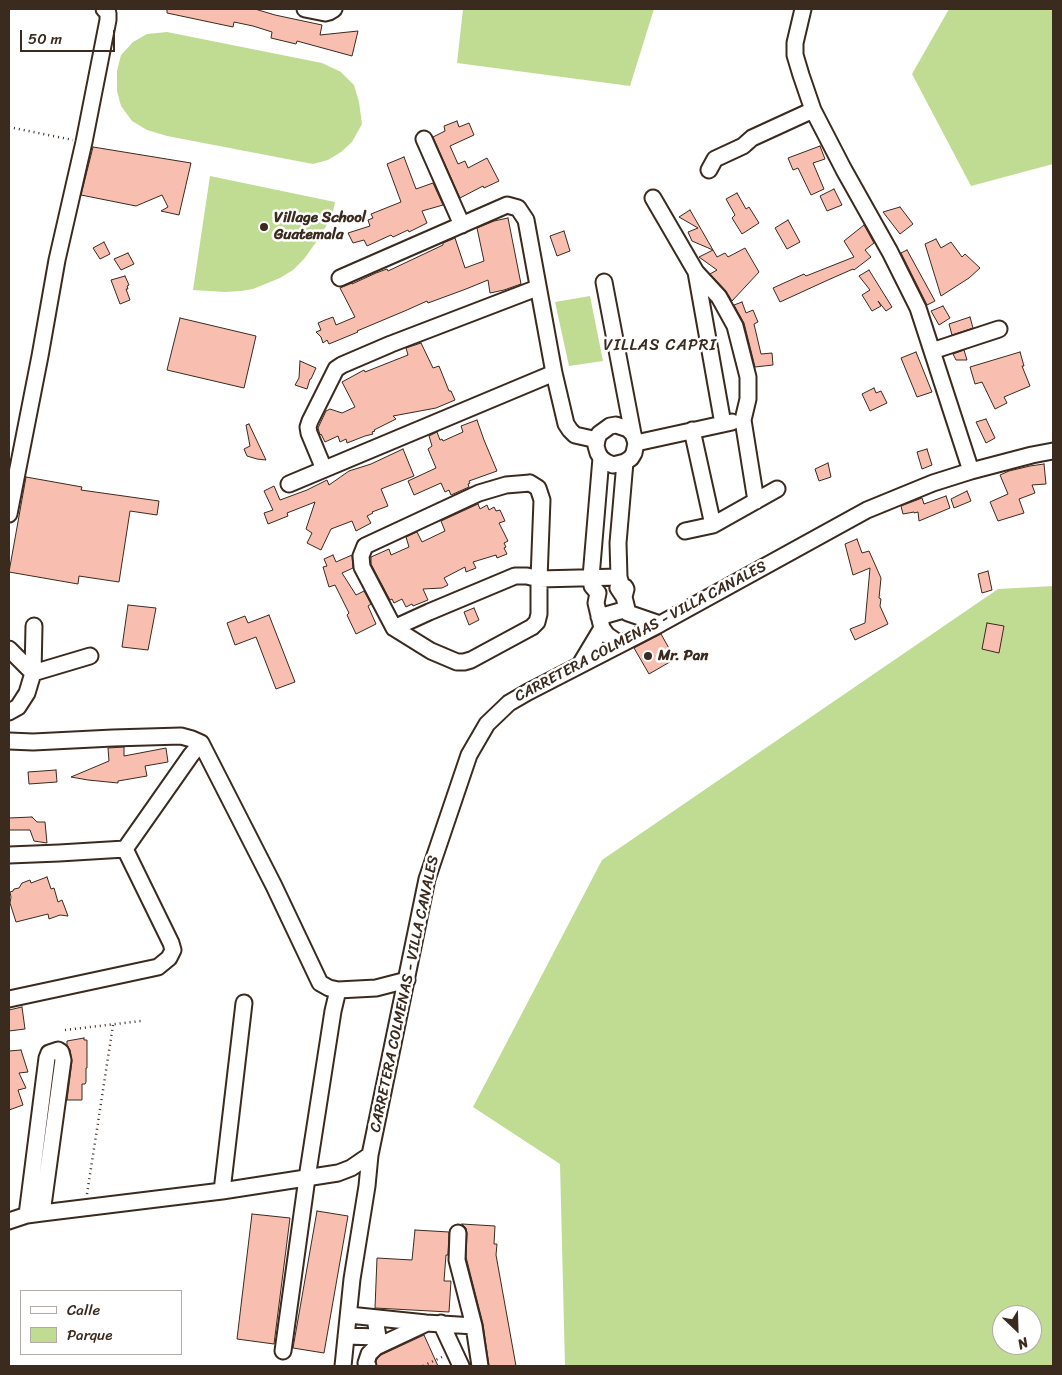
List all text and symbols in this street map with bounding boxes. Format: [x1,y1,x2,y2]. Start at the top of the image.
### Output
scale bar [22,20,118,52]
text: 50 m [28,26,62,52]
place label: Village School Guatemala [274,209,366,244]
marker: Village School Guatemala [258,221,270,233]
district label: VILLAS CAPRI [603,336,717,356]
street label: CARRETERA COLMENAS - VILLA CANALES [512,558,770,706]
place label: Mr. Pan [658,647,708,665]
marker: Mr. Pan [642,650,654,662]
street label: CARRETERA COLMENAS - VILLA CANALES [367,854,443,1134]
legend [20,1290,182,1355]
text: Calle [67,1297,100,1323]
north arrow [992,1305,1042,1355]
text: Parque [67,1322,112,1348]
text: N [1013,1330,1032,1357]

